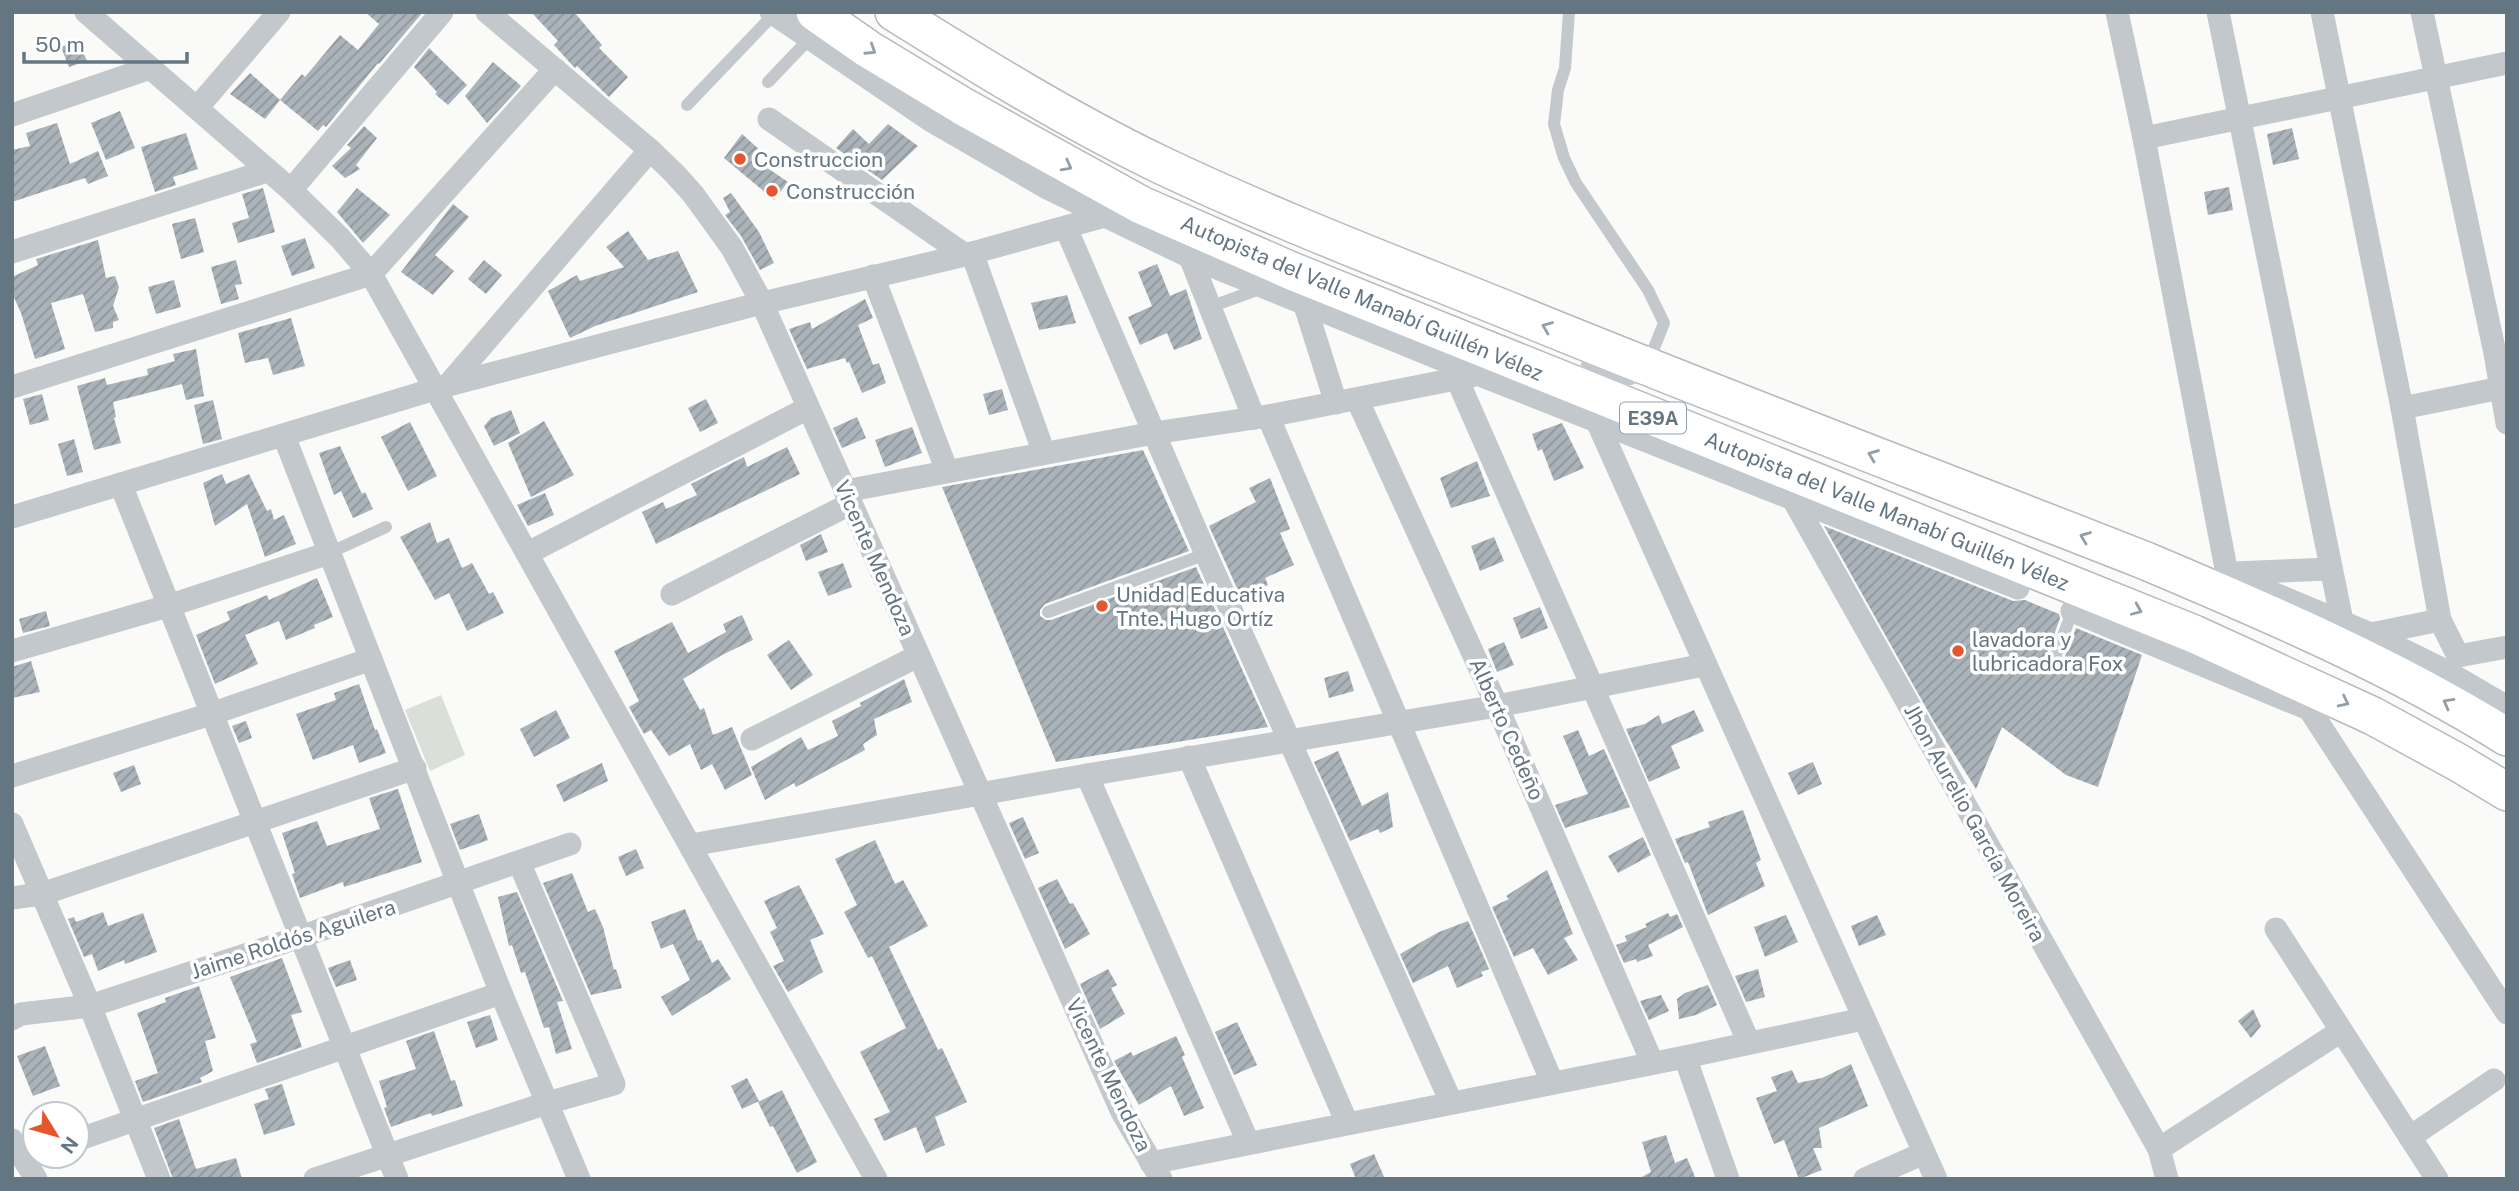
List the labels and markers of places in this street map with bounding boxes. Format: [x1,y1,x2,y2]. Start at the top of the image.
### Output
place label: Construccion [754,147,883,172]
marker: Construccion [732,151,748,167]
place label: Construcción [786,179,915,204]
marker: Construcción [764,183,780,199]
place label: Unidad Educativa Tnte. Hugo Ortíz [1116,582,1285,631]
marker: Unidad Educativa Tnte. Hugo Ortíz [1094,598,1110,614]
place label: lavadora y lubricadora Fox [1972,627,2123,676]
marker: lavadora y lubricadora Fox [1950,643,1966,659]

